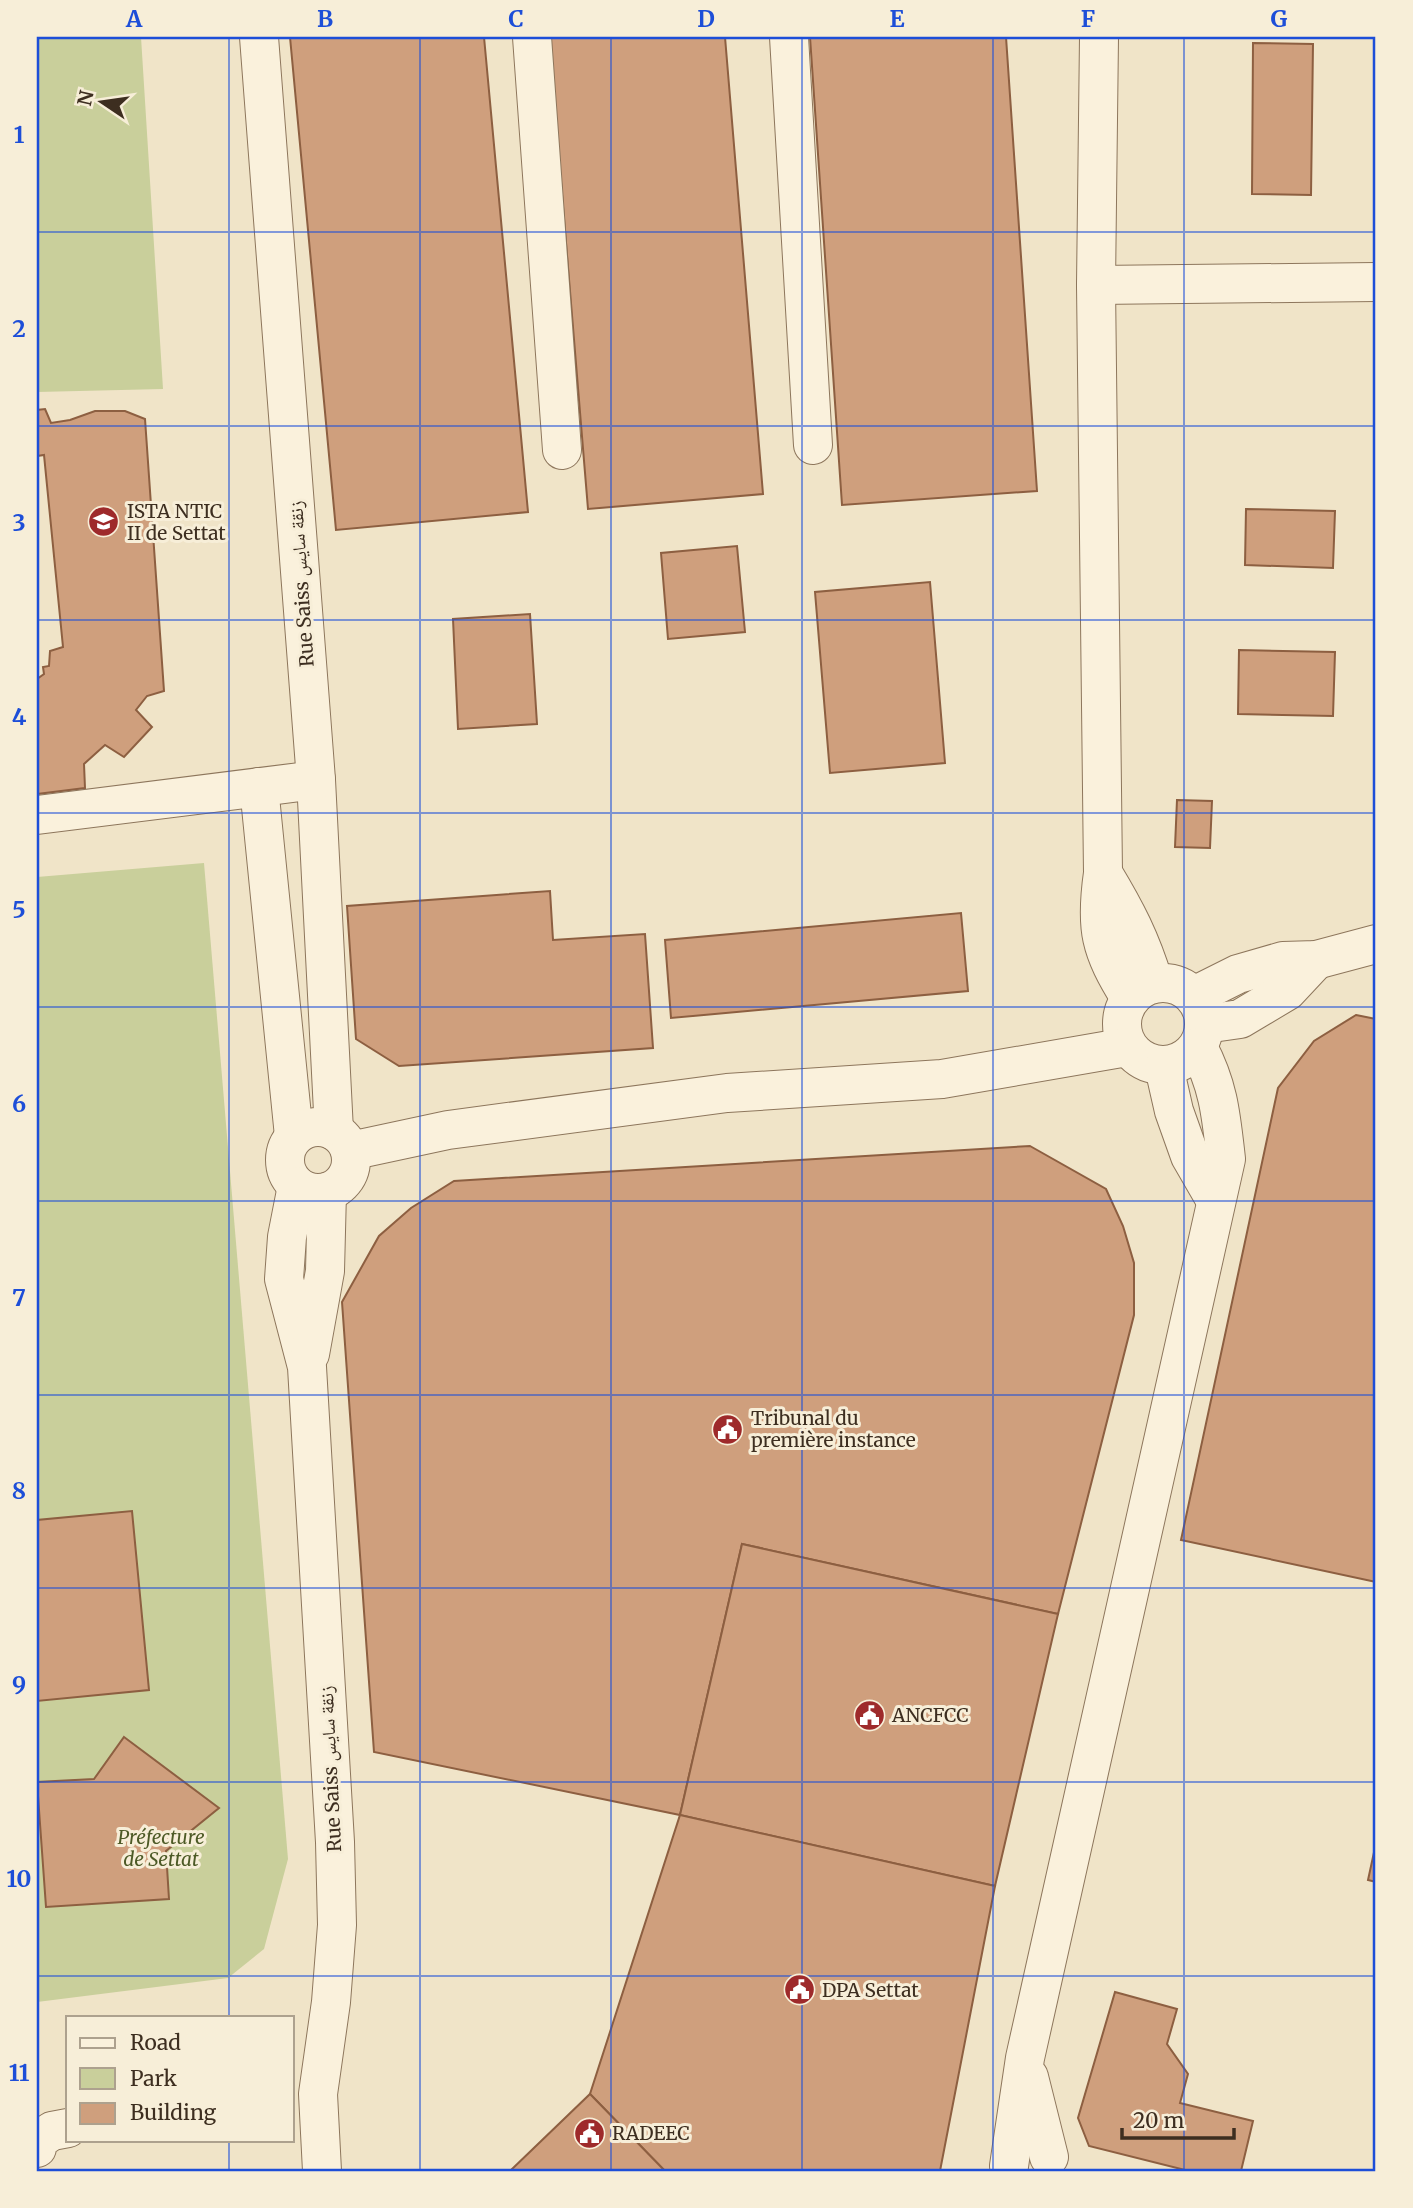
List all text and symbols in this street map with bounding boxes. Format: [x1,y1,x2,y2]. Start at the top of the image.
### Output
text: A [125,4,143,33]
text: B [317,4,333,33]
text: C [508,4,524,33]
text: D [697,4,715,33]
text: E [889,4,905,33]
text: F [1081,4,1095,33]
text: G [1271,4,1288,33]
north arrow [66,66,136,136]
text: N [72,88,99,108]
text: 1 [14,120,25,149]
text: 2 [12,314,26,343]
place label: ISTA NTIC II de Settat [127,499,226,545]
street label: Rue Saiss زنقة سايس [283,500,319,668]
school or university icon: ISTA NTIC II de Settat [87,505,121,539]
text: 3 [12,508,26,537]
text: 4 [12,702,27,731]
text: 5 [12,895,26,924]
text: 6 [12,1089,26,1118]
text: 7 [12,1283,26,1312]
place label: Tribunal du première instance [751,1406,916,1452]
public building icon: Tribunal du première instance [711,1412,745,1446]
text: 8 [12,1476,26,1505]
text: 9 [12,1670,26,1699]
street label: Rue Saiss زنقة سايس [314,1685,346,1853]
public building icon: ANCFCC [852,1698,886,1732]
place label: ANCFCC [891,1703,969,1727]
park label: Préfecture de Settat [117,1825,205,1871]
text: 10 [7,1864,31,1893]
public building icon: DPA Settat [782,1973,816,2007]
place label: DPA Settat [822,1978,919,2002]
legend [66,2016,294,2142]
text: Road [130,2029,181,2056]
text: 11 [9,2058,30,2087]
text: Park [130,2065,177,2092]
scale bar [1122,2096,1234,2140]
text: Building [130,2099,217,2126]
text: 20 m [1133,2107,1185,2134]
public building icon: RADEEC [572,2116,606,2150]
place label: RADEEC [612,2121,690,2145]

